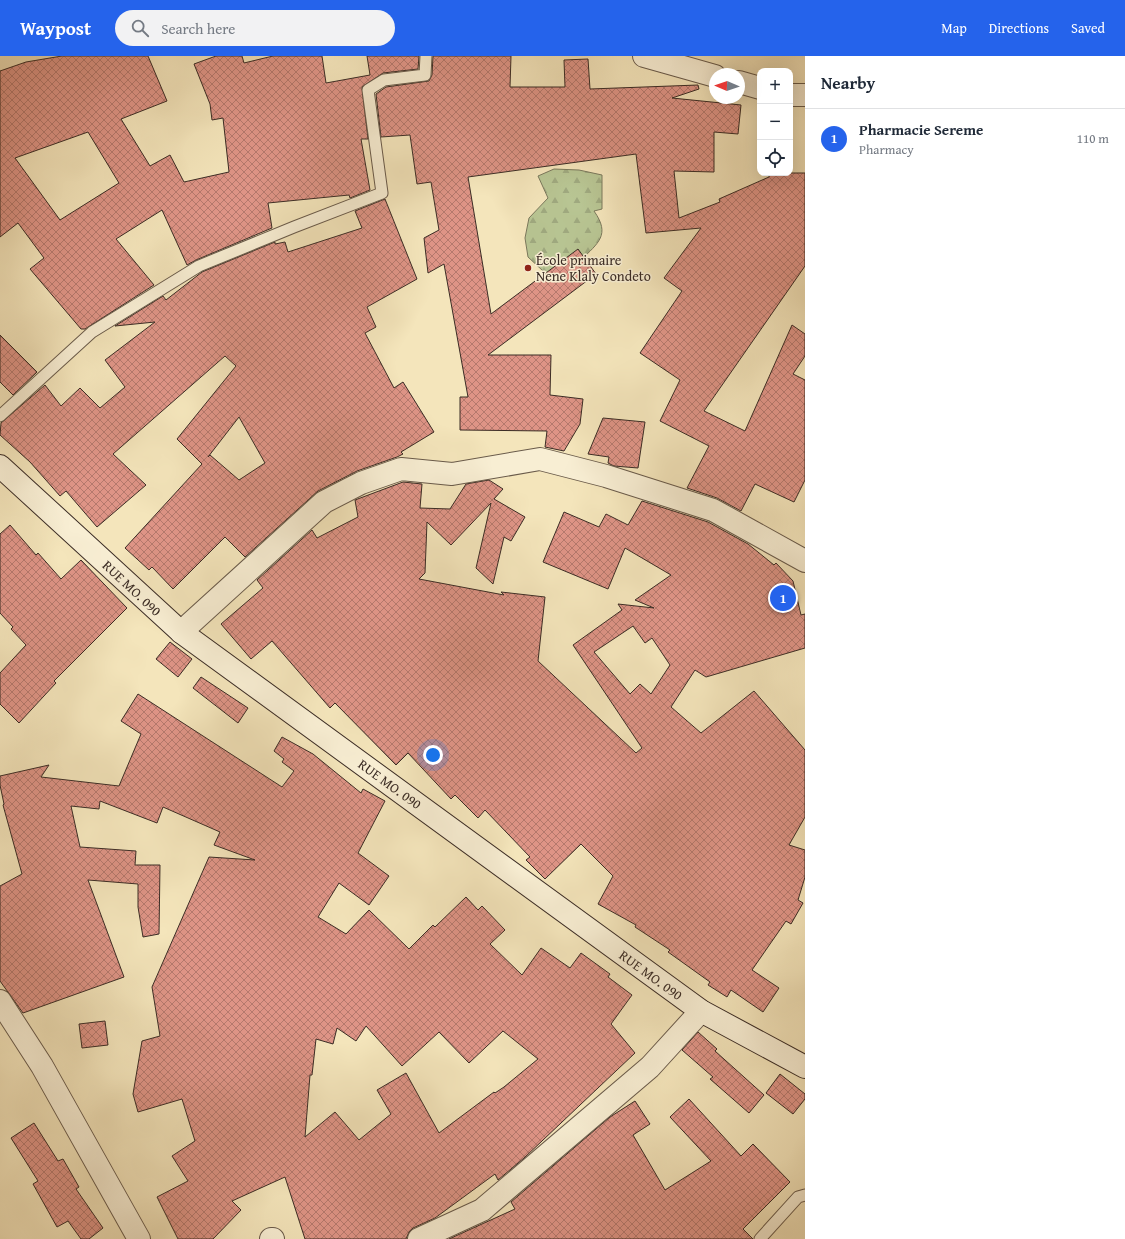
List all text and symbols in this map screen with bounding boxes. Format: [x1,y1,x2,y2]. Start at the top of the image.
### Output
search box [115,10,395,46]
text: Waypost [20,14,91,42]
icon: search [129,17,151,39]
text: Search here [161,18,235,39]
text: Map [941,18,967,38]
text: Directions [989,18,1049,38]
text: Saved [1071,18,1105,38]
north arrow [709,68,745,104]
map controls [757,68,793,176]
button: + [757,68,793,104]
text: Nearby [821,70,875,95]
button: − [757,104,793,140]
text: Pharmacie Sereme [859,119,983,140]
text: 1 [831,129,837,148]
text: 110 m [1077,129,1109,148]
button: locate [757,140,793,176]
text: Pharmacy [859,140,914,159]
place label: École primaire Nene Klaly Condeto [536,250,651,286]
marker: École primaire Nene Klaly Condeto [523,263,533,273]
street label: RUE MO. 090 [98,555,166,621]
pin: 1 [770,583,796,613]
your location [423,745,443,765]
street label: RUE MO. 090 [354,754,426,814]
street label: RUE MO. 090 [615,945,687,1005]

